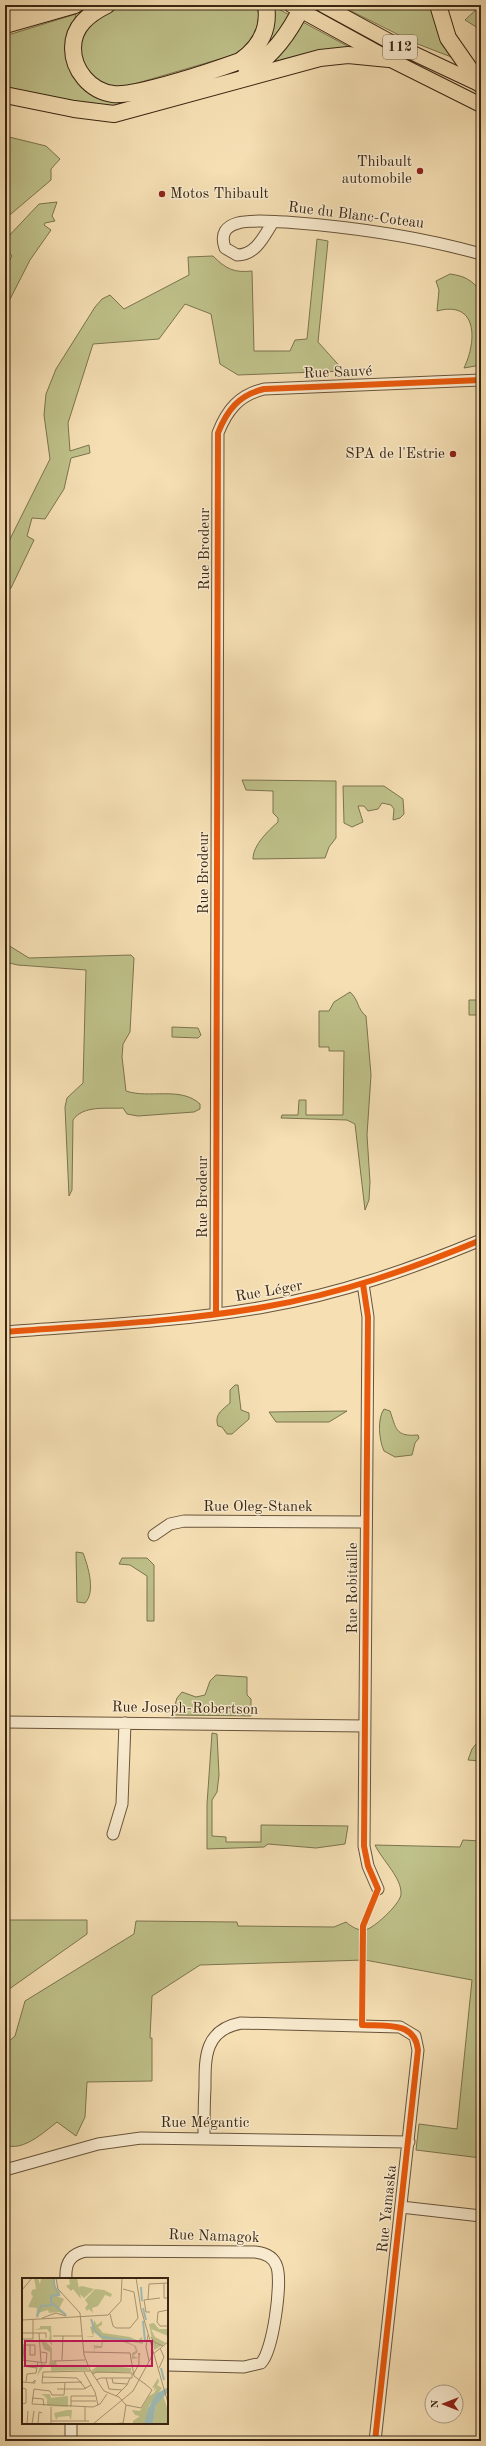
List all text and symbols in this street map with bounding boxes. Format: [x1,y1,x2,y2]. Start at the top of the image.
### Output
road number: 112 [383,35,417,59]
place label: Thibault automobile [342,155,412,187]
marker: Thibault automobile [415,166,425,176]
place label: Motos Thibault [170,187,269,202]
marker: Motos Thibault [157,189,167,199]
street label: Rue du Blanc-Coteau [287,200,425,232]
street label: Rue Sauvé [303,364,373,382]
place label: SPA de l'Estrie [345,447,445,462]
marker: SPA de l'Estrie [448,449,458,459]
street label: Rue Brodeur [198,508,213,590]
street label: Rue Brodeur [197,832,212,914]
street label: Rue Brodeur [196,1156,211,1238]
street label: Rue Léger [234,1279,304,1305]
street label: Rue Oleg-Stanek [203,1500,313,1515]
street label: Rue Robitaille [346,1542,361,1634]
street label: Rue Joseph-Robertson [112,1700,258,1718]
street label: Rue Mégantic [161,2116,250,2131]
street label: Rue Yamaska [376,2164,400,2254]
street label: Rue Namagok [168,2228,260,2246]
inset map [22,2278,168,2424]
north arrow [424,2384,464,2424]
text: N [430,2399,441,2408]

